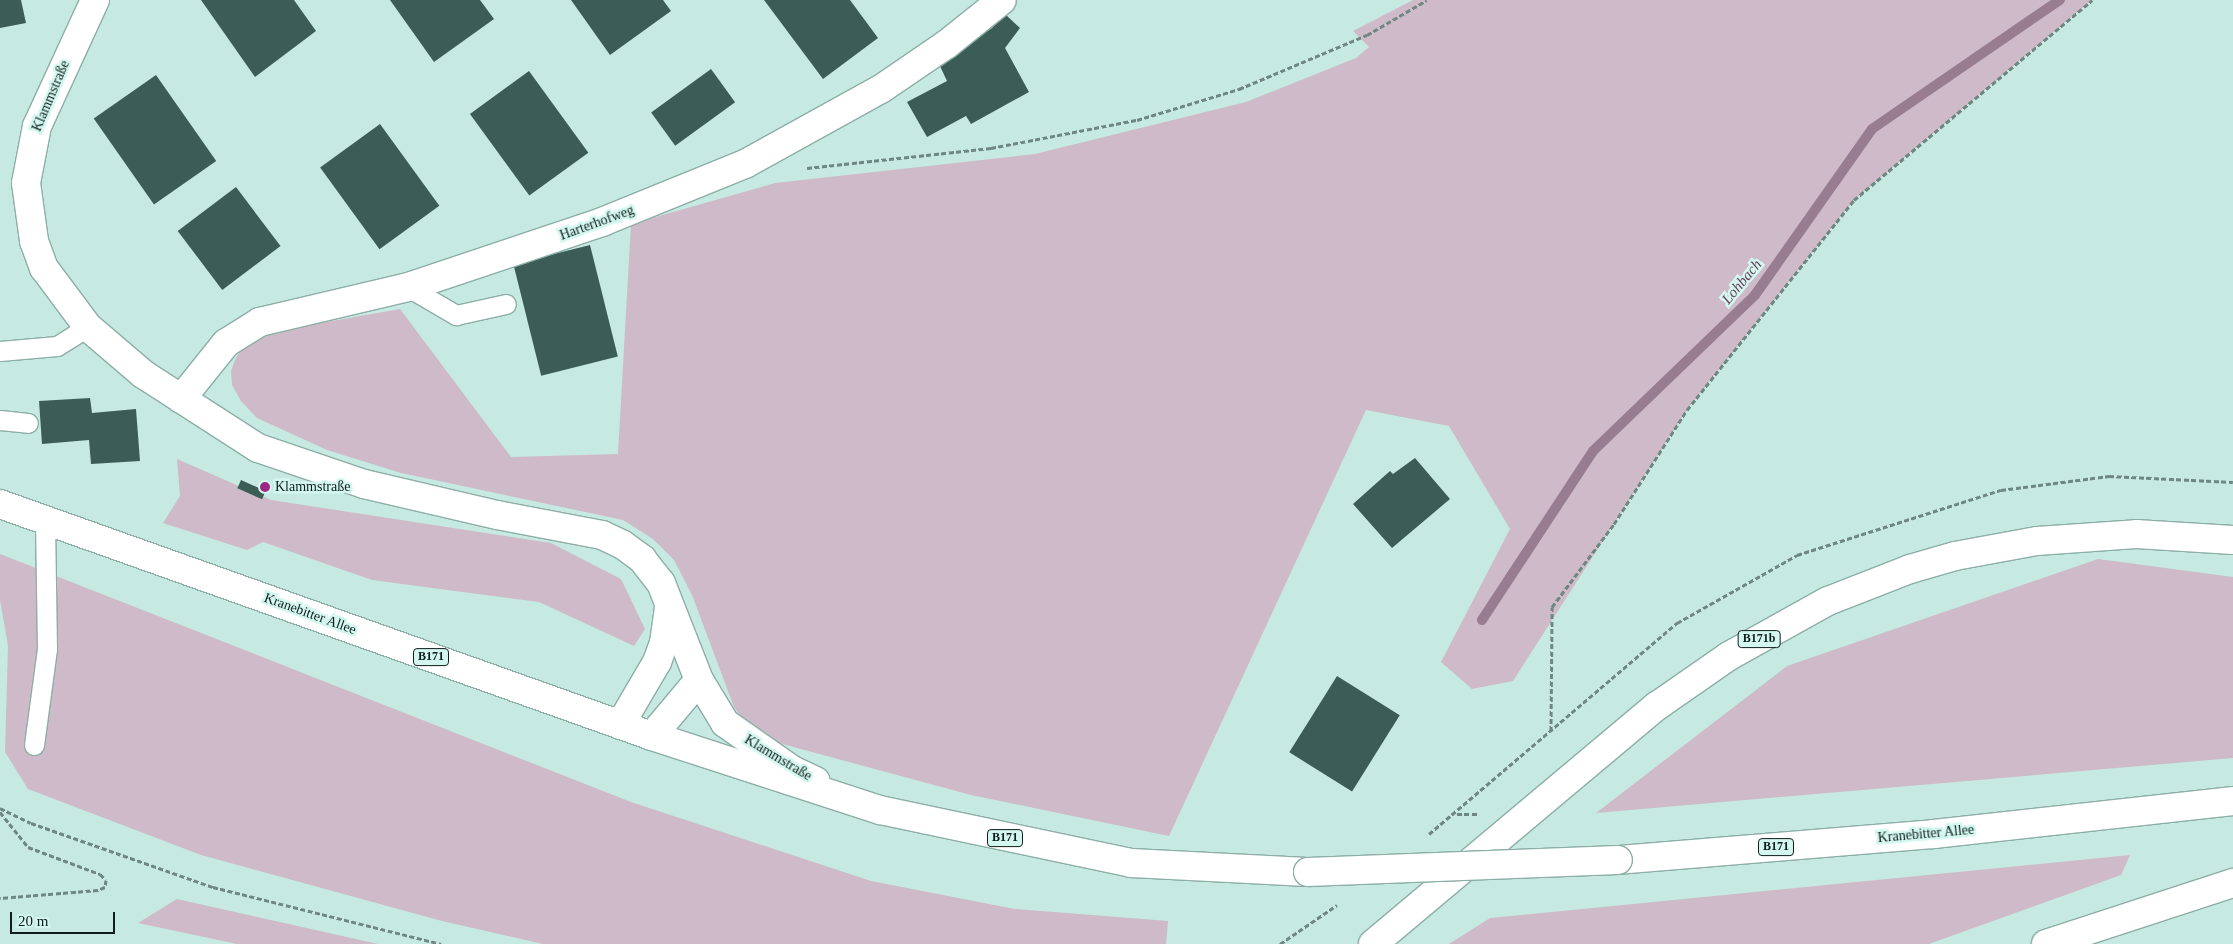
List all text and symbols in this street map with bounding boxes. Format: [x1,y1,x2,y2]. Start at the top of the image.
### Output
street label: Klammstraße [29,58,73,134]
street label: Harterhofweg [558,202,636,244]
water label: Lohbach [1718,256,1766,308]
place label: Klammstraße [275,479,350,495]
marker: Klammstraße [259,481,271,493]
street label: Kranebitter Allee [261,589,359,639]
road number: B171b [1736,630,1782,648]
road number: B171 [412,648,450,666]
street label: Klammstraße [741,731,815,785]
street label: Kranebitter Allee [1877,821,1975,847]
road number: B171 [986,828,1024,848]
road number: B171 [1757,838,1795,856]
scale bar [12,902,118,934]
text: 20 m [18,913,48,929]

